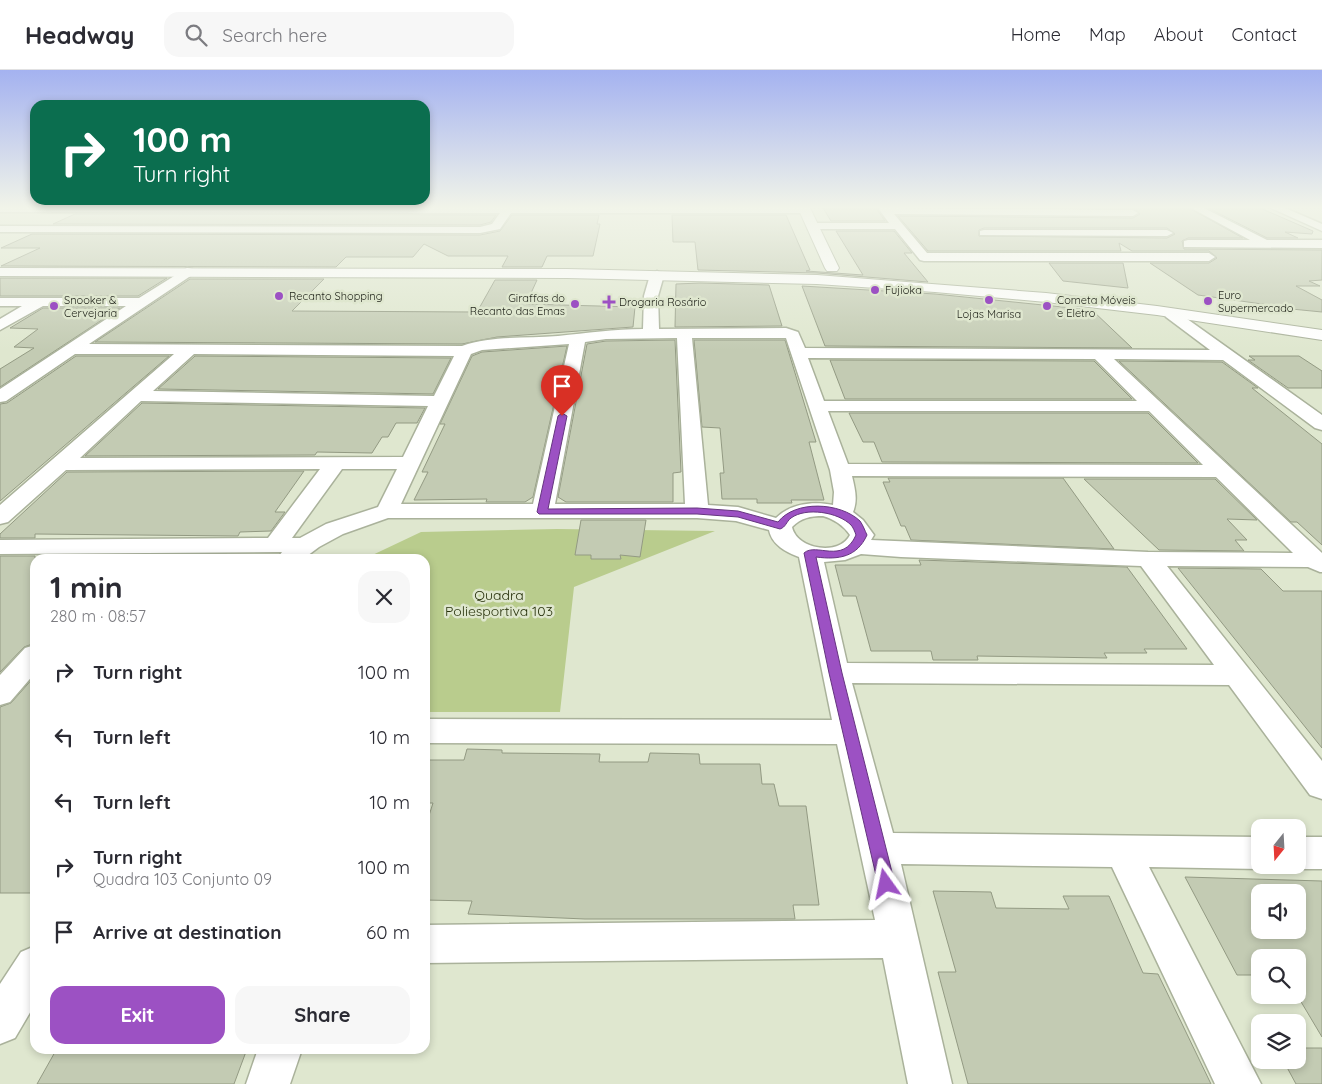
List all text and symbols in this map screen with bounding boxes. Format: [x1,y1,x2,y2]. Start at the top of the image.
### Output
search box [164,12,514,57]
text: Headway [25,20,134,50]
icon: search [182,21,210,49]
text: Search here [222,23,327,47]
text: Home [1011,23,1061,46]
text: Map [1089,23,1126,46]
text: About [1154,23,1204,46]
text: Contact [1232,23,1297,46]
text: 100 m [133,117,232,161]
icon: right [50,120,115,185]
text: Turn right [133,160,230,188]
place label: Fujioka [885,283,922,297]
marker: Fujioka [869,284,881,296]
place label: Euro Supermercado [1218,288,1294,315]
place label: Recanto Shopping [289,289,383,303]
marker: Recanto Shopping [273,290,285,302]
place label: Giraffas do Recanto das Emas [470,291,565,318]
place label: Snooker & Cervejaria [64,293,117,320]
place label: Cometa Móveis e Eletro [1057,293,1136,320]
marker: Lojas Marisa [983,294,995,306]
place label: Drogaria Rosário [619,295,707,309]
marker: Euro Supermercado [1202,295,1214,307]
marker: Drogaria Rosário [603,296,615,308]
marker: Giraffas do Recanto das Emas [569,298,581,310]
marker: Snooker & Cervejaria [48,300,60,312]
marker: Cometa Móveis e Eletro [1041,300,1053,312]
place label: Lojas Marisa [957,307,1021,321]
pin [541,365,583,416]
icon: arrive [548,372,576,400]
text: 1 min [50,568,123,606]
button: close [358,571,410,623]
park label: Quadra Poliesportiva 103 [445,586,553,620]
text: 280 m · 08:57 [50,606,146,626]
icon: right [50,658,78,686]
text: Turn right [93,660,182,684]
text: 100 m [358,660,410,684]
icon: left [50,723,78,751]
text: Turn left [93,725,171,749]
text: 10 m [369,725,410,749]
icon: left [50,788,78,816]
text: Turn left [93,790,171,814]
text: 10 m [369,790,410,814]
north arrow [1251,819,1306,874]
map controls [1251,819,1306,1069]
text: Turn right [93,845,182,869]
icon: right [50,853,78,881]
text: 100 m [358,855,410,879]
position arrow [859,857,911,909]
text: Quadra 103 Conjunto 09 [93,869,272,889]
button: sound [1251,884,1306,939]
icon: arrive [50,918,78,946]
text: Arrive at destination [93,920,282,944]
text: 60 m [366,920,410,944]
button: search [1251,949,1306,1004]
button: Exit [50,986,225,1044]
button: Share [235,986,410,1044]
button: layers [1251,1014,1306,1069]

